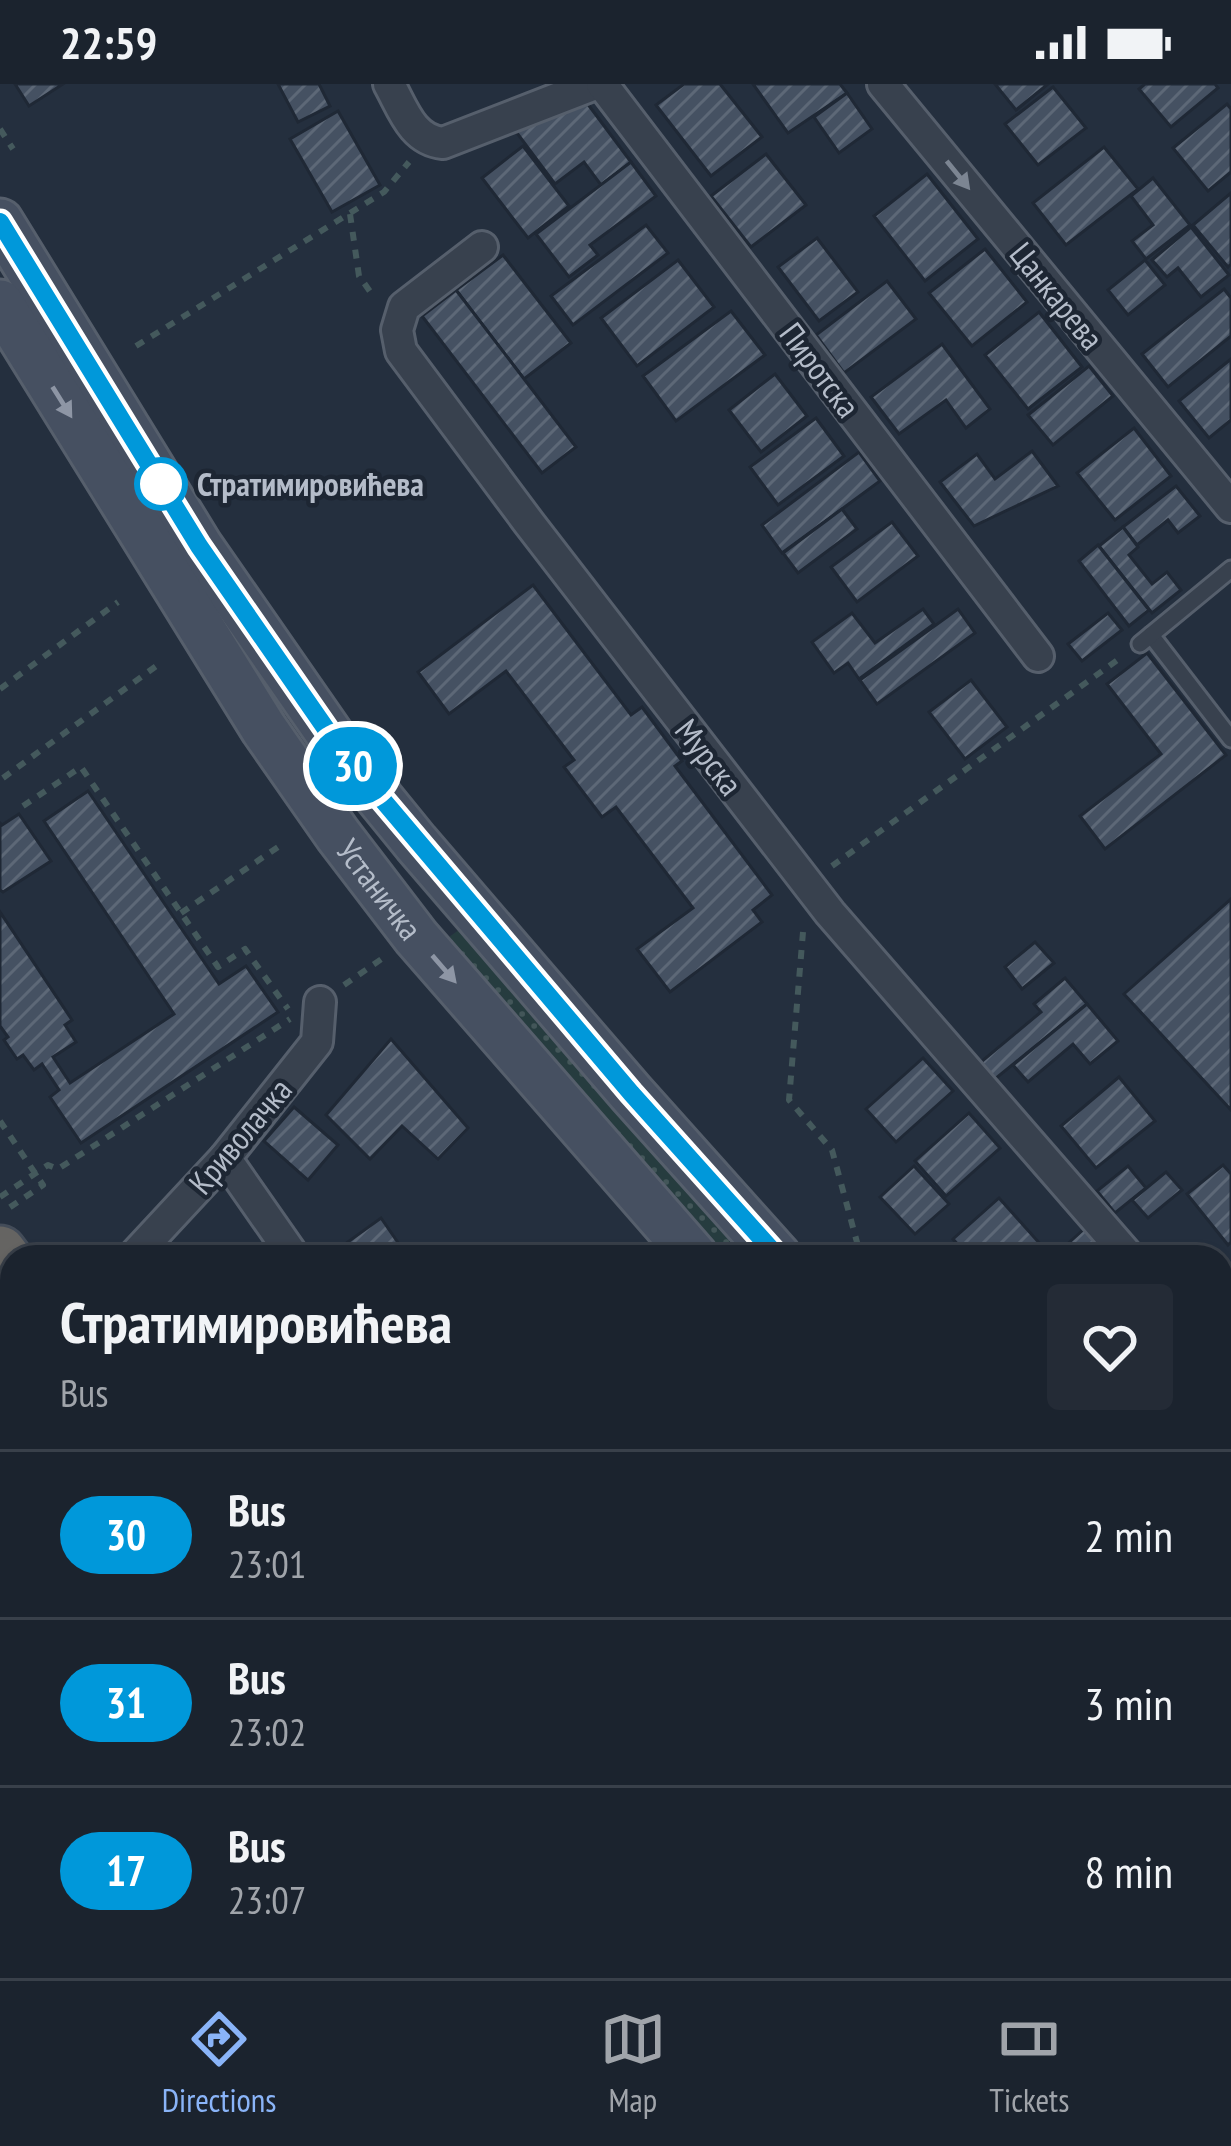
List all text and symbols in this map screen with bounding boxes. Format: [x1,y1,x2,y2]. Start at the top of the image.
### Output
text: 22:59 [60,13,157,71]
one-way arrow [944,159,970,190]
street label: Цанкарева [1001,233,1114,358]
street label: Пиротска [771,314,870,426]
one-way arrow [50,386,72,419]
marker: Стратимировићева [136,459,186,509]
place label: Стратимировићева [197,462,424,505]
street label: Мурска [666,710,753,804]
line badge: 30 [299,727,407,805]
text: 30 [333,738,373,793]
street label: Устаничка [328,830,432,948]
one-way arrow [430,954,456,984]
street label: Криволачка [179,1069,301,1202]
button: heart [1047,1284,1173,1410]
text: Стратимировићева [60,1285,452,1359]
text: Bus [60,1367,108,1418]
text: Bus [228,1480,286,1538]
text: 2 min [1084,1506,1173,1564]
text: 30 [106,1507,146,1562]
text: 23:01 [228,1538,306,1589]
text: Bus [228,1648,286,1706]
text: 3 min [1084,1674,1173,1732]
text: 31 [106,1675,146,1730]
text: 23:02 [228,1706,306,1757]
text: Bus [228,1816,286,1874]
text: 8 min [1084,1842,1173,1900]
text: 17 [106,1843,146,1898]
text: 23:07 [228,1874,306,1925]
tab: Directions [162,2006,276,2121]
tab: Map [600,2006,666,2121]
tab: Tickets [989,2006,1069,2121]

